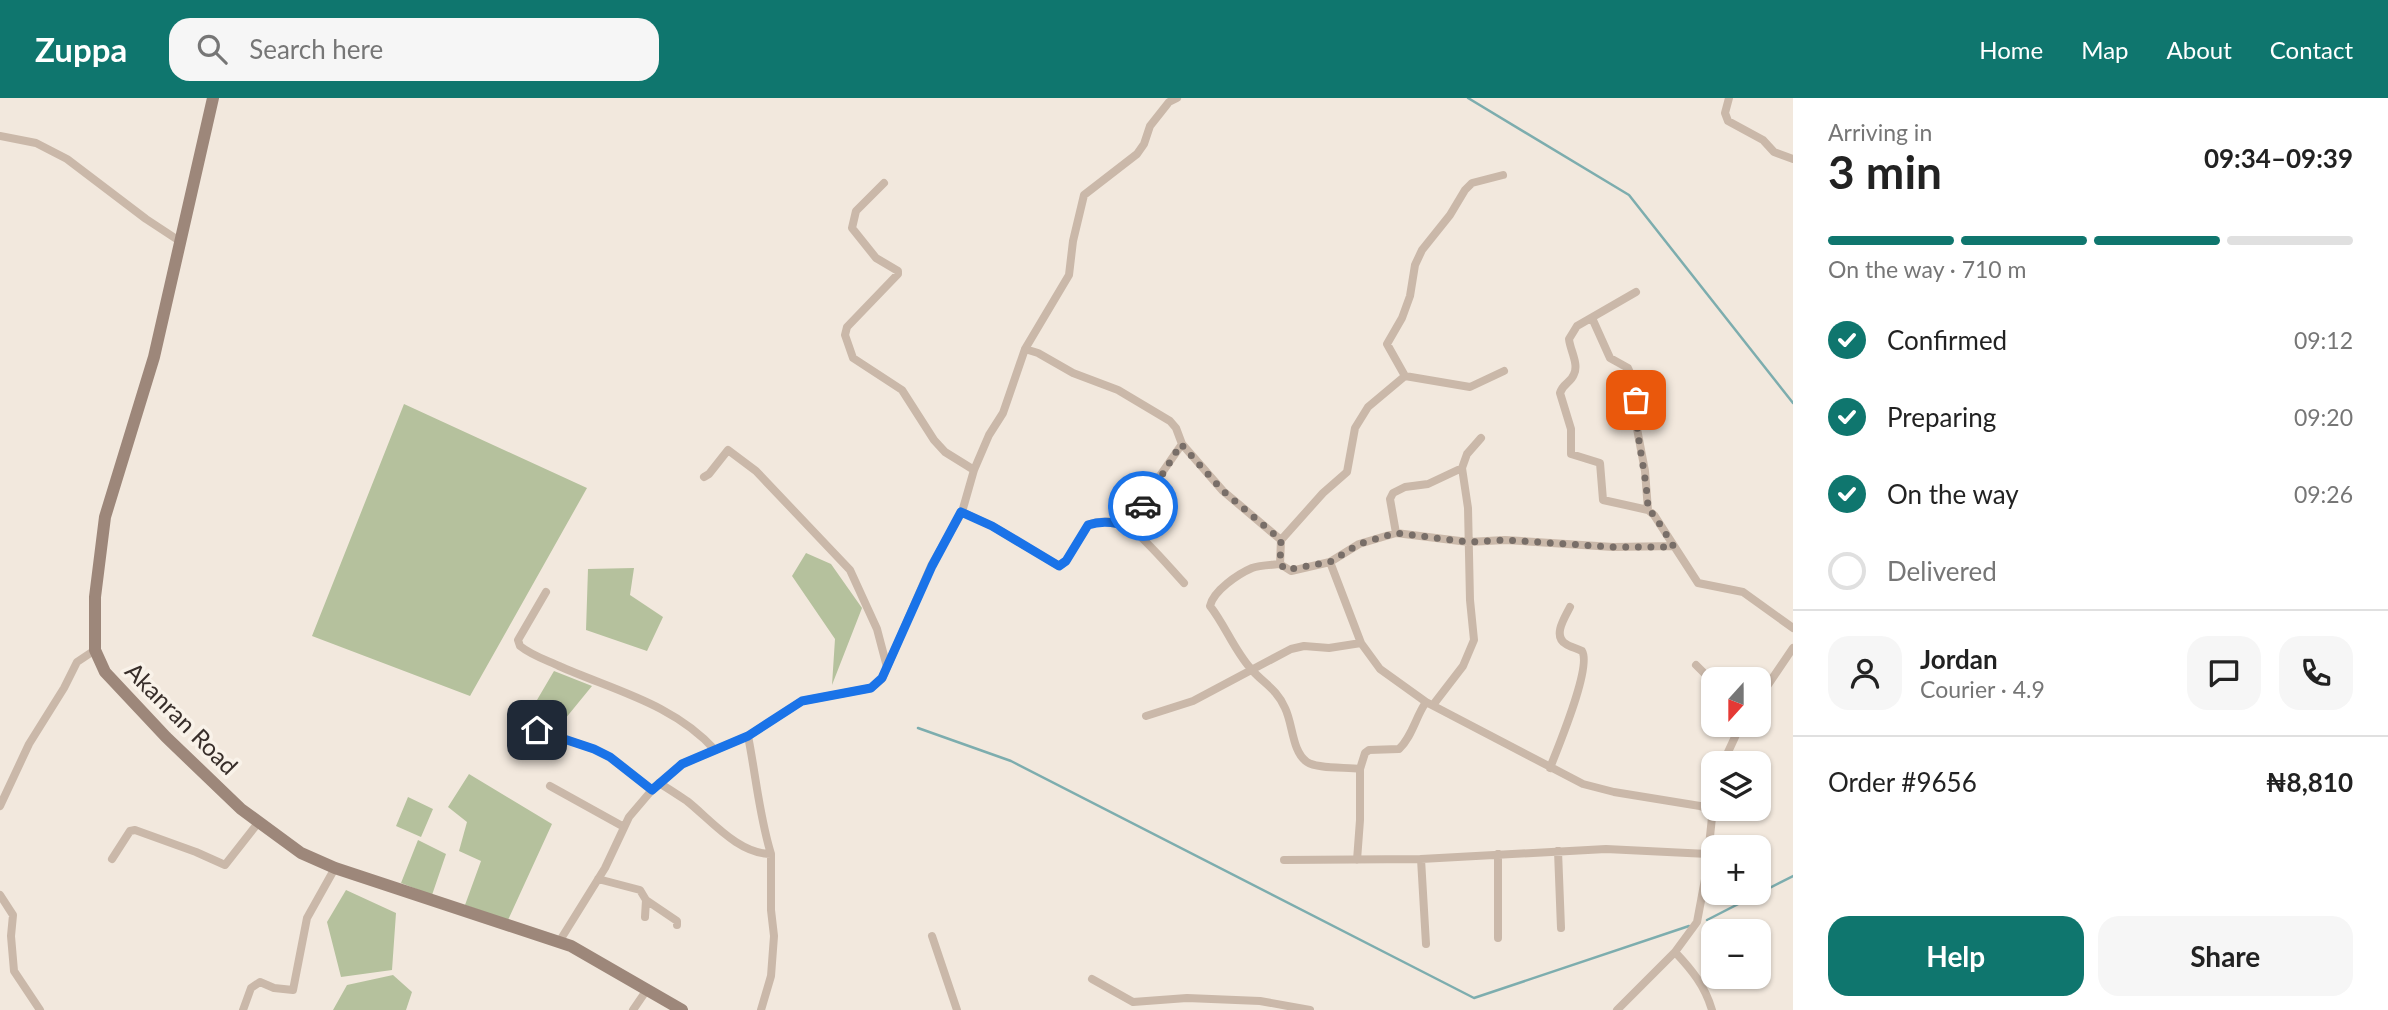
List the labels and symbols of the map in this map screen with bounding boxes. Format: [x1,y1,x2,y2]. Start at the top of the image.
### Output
pin [1606,370,1666,430]
courier [1108,471,1178,541]
street label: Akanran Road [120,656,244,780]
north arrow [1701,667,1771,737]
pin [507,700,567,760]

